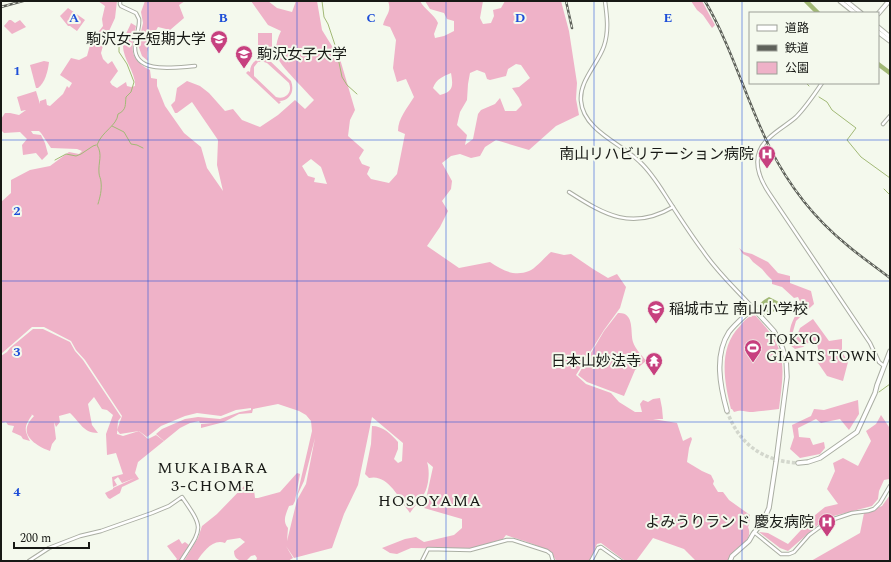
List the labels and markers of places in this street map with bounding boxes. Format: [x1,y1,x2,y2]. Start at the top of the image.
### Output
place label: 駒沢女子短期大学 [86,28,206,51]
school or university icon: 駒沢女子短期大学 [209,29,229,54]
place label: 駒沢女子大学 [257,43,347,66]
school or university icon: 駒沢女子大学 [234,44,254,69]
place label: 南山リハビリテーション病院 [559,143,754,166]
hospital icon: 南山リハビリテーション病院 [757,144,777,169]
place label: 稲城市立 南山小学校 [669,298,808,321]
school or university icon: 稲城市立 南山小学校 [646,299,666,324]
place label: TOKYO GIANTS TOWN [766,328,877,368]
sports icon: TOKYO GIANTS TOWN [743,338,763,363]
place label: 日本山妙法寺 [551,350,641,373]
temple icon: 日本山妙法寺 [644,351,664,376]
place label: よみうりランド 慶友病院 [645,511,814,534]
hospital icon: よみうりランド 慶友病院 [817,512,837,537]

